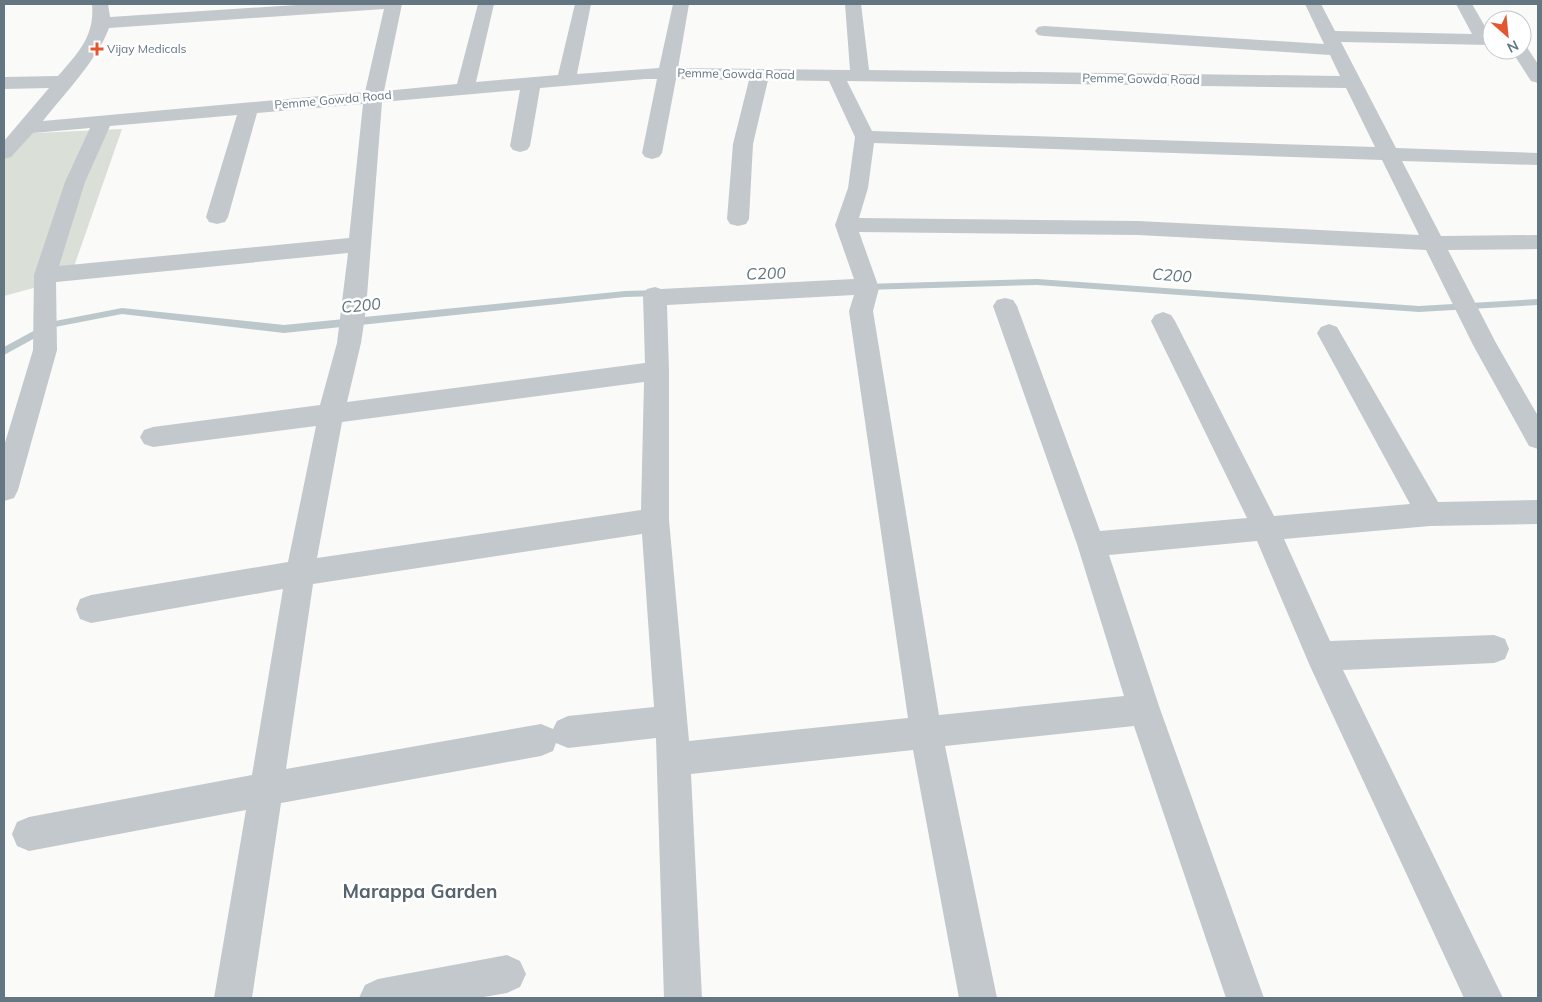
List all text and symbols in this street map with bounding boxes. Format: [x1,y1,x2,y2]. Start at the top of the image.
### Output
north arrow [1482,10,1532,60]
text: N [1504,36,1522,57]
place label: Vijay Medicals [107,41,187,56]
marker: Vijay Medicals [91,43,103,55]
street label: Pemme Gowda Road [677,65,795,82]
street label: Pemme Gowda Road [1082,70,1200,87]
street label: Pemme Gowda Road [274,87,392,112]
water label: C200 [746,262,787,284]
water label: C200 [1151,264,1193,286]
water label: C200 [340,293,382,317]
district label: Marappa Garden [343,879,497,903]

